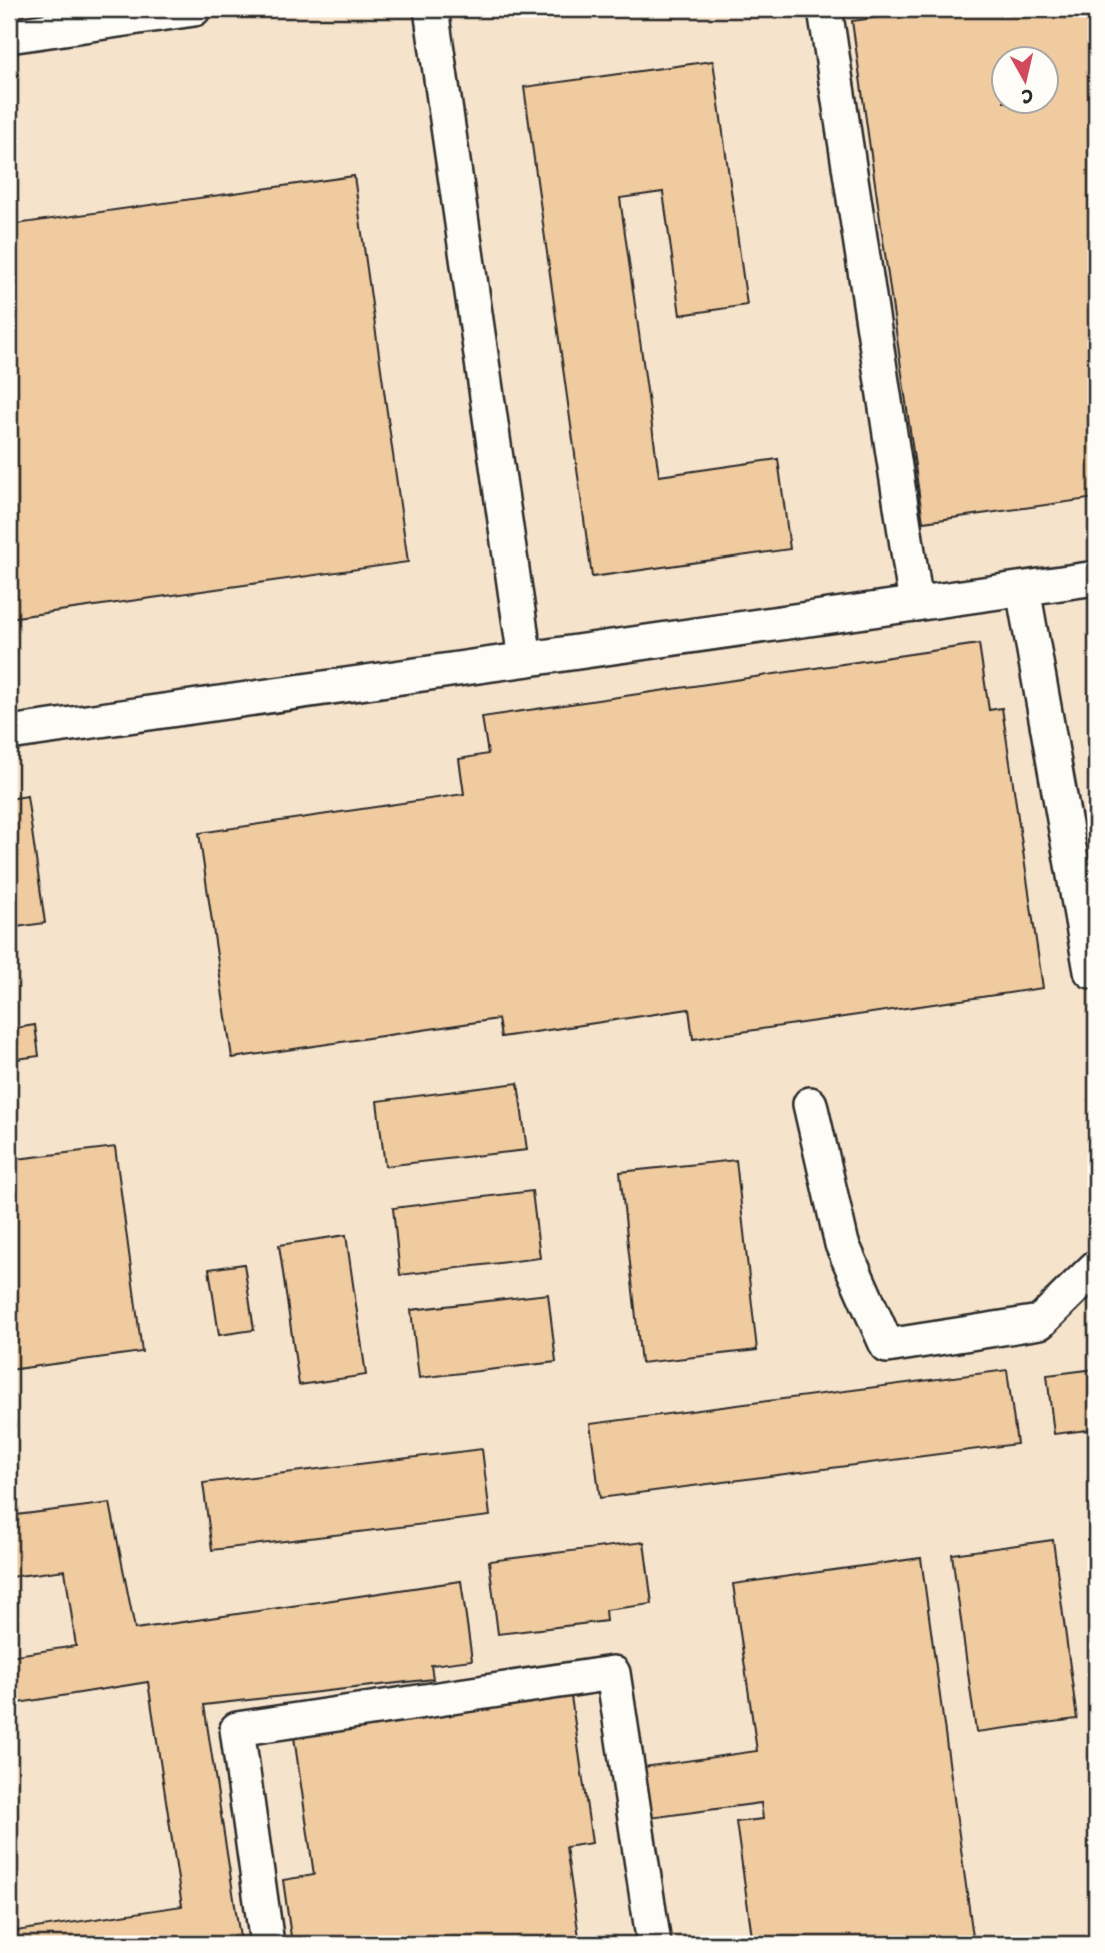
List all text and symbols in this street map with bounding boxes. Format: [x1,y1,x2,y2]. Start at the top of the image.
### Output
north arrow [990,46,1060,116]
text: С [1020,83,1035,110]

